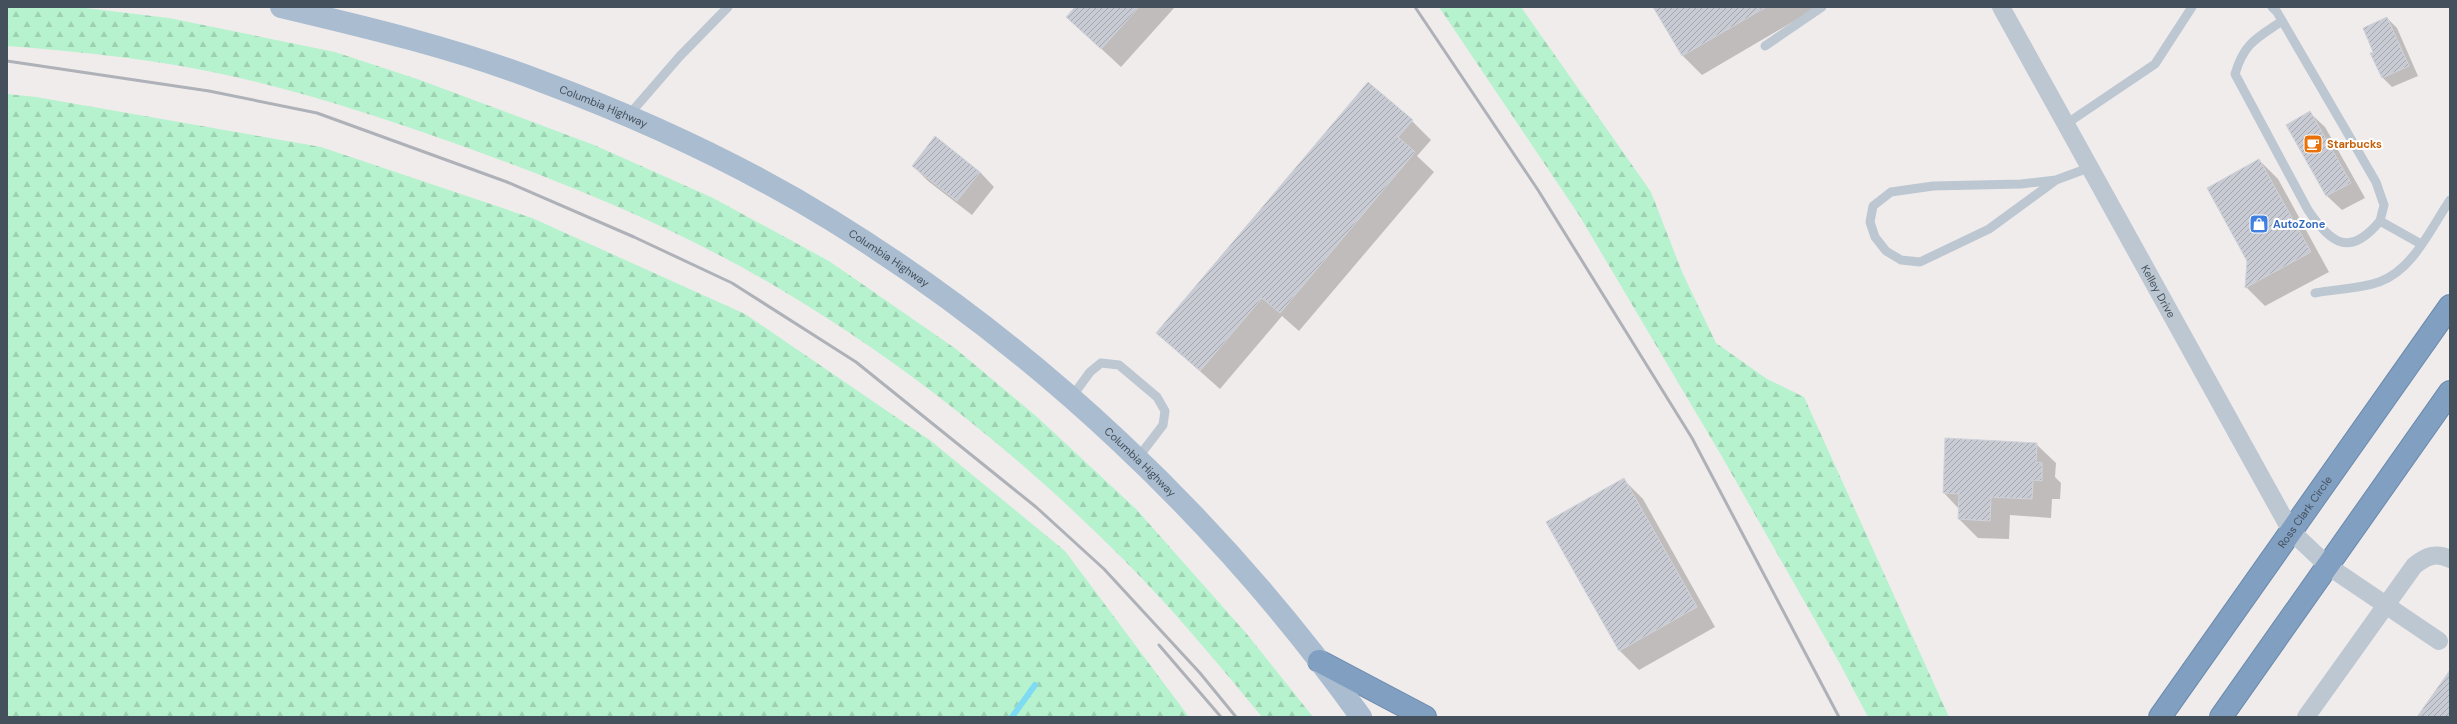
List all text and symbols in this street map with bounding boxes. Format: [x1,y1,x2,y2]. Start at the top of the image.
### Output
street label: Columbia Highway [557,82,650,131]
cafe icon: Starbucks [2302,133,2324,155]
place label: Starbucks [2327,137,2382,151]
shop icon: AutoZone [2248,213,2270,235]
place label: AutoZone [2273,217,2326,231]
street label: Columbia Highway [846,226,932,290]
street label: Kelley Drive [2138,262,2179,320]
street label: Columbia Highway [1102,424,1179,500]
street label: Ross Clark Circle [2274,473,2335,551]

